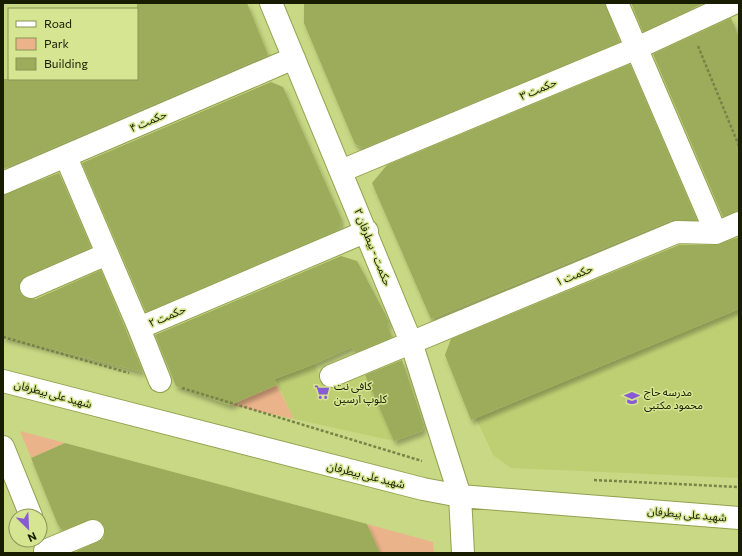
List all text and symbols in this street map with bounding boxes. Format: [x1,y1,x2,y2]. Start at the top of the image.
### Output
legend [8,8,138,80]
text: Road [44,16,72,30]
text: Park [44,36,70,50]
text: Building [44,56,88,70]
street label: حکمت ۳ [517,75,559,102]
street label: حکمت ۴ [127,107,169,134]
street label: حکمت - بیطرفان ۲ [351,206,395,288]
street label: حکمت ۱ [553,261,595,288]
street label: حکمت ۲ [146,302,188,329]
street label: شهید علی بیطرفان [13,377,94,411]
place label: کافی نت کلوپ آرسین [334,379,388,407]
supermarket icon: کافی نت کلوپ آرسین [313,383,331,401]
place label: مدرسه حاج محمود مکتبی [644,385,703,412]
school or university icon: مدرسه حاج محمود مکتبی [623,389,641,407]
street label: شهید علی بیطرفان [326,459,407,492]
street label: شهید علی بیطرفان [647,504,728,525]
north arrow [8,508,48,548]
text: N [26,530,39,545]

